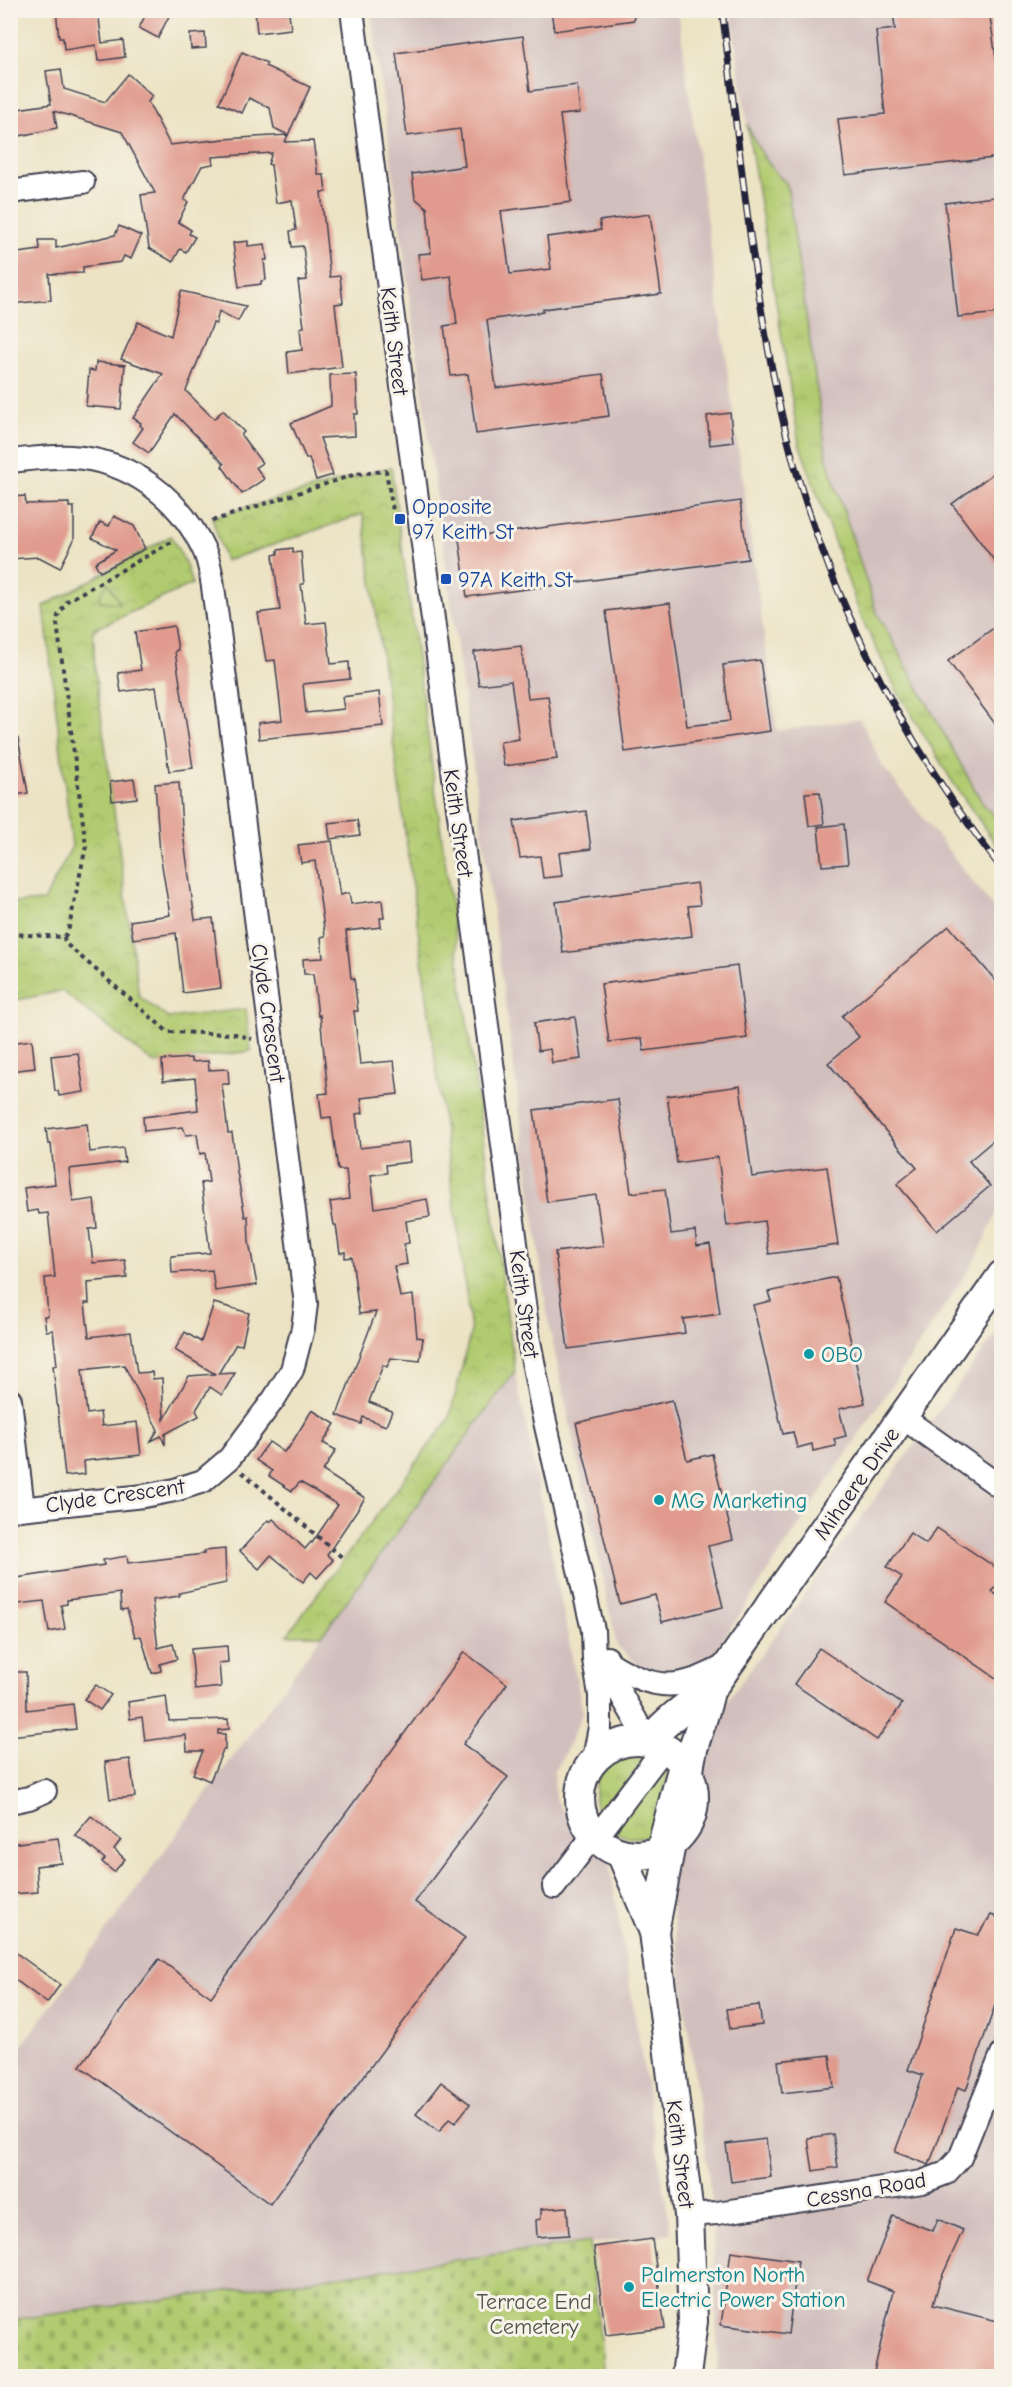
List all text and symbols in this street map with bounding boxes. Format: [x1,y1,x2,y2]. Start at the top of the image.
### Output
street label: Keith Street [374,286,414,397]
place label: Opposite 97 Keith St [412,494,514,545]
marker: Opposite 97 Keith St [393,512,407,526]
place label: 97A Keith St [458,567,573,593]
marker: 97A Keith St [439,572,453,586]
street label: Keith Street [438,767,479,880]
street label: Clyde Crescent [245,942,291,1085]
street label: Keith Street [504,1248,545,1361]
place label: OBO [821,1342,863,1368]
marker: OBO [802,1347,816,1361]
street label: Mihaere Drive [808,1422,905,1545]
street label: Clyde Crescent [44,1473,187,1519]
place label: MG Marketing [671,1488,807,1514]
marker: MG Marketing [652,1493,666,1507]
street label: Keith Street [660,2099,700,2210]
street label: Cessna Road [804,2167,928,2213]
place label: Palmerston North Electric Power Station [641,2262,846,2313]
marker: Palmerston North Electric Power Station [622,2280,636,2294]
park label: Terrace End Cemetery [476,2289,592,2340]

